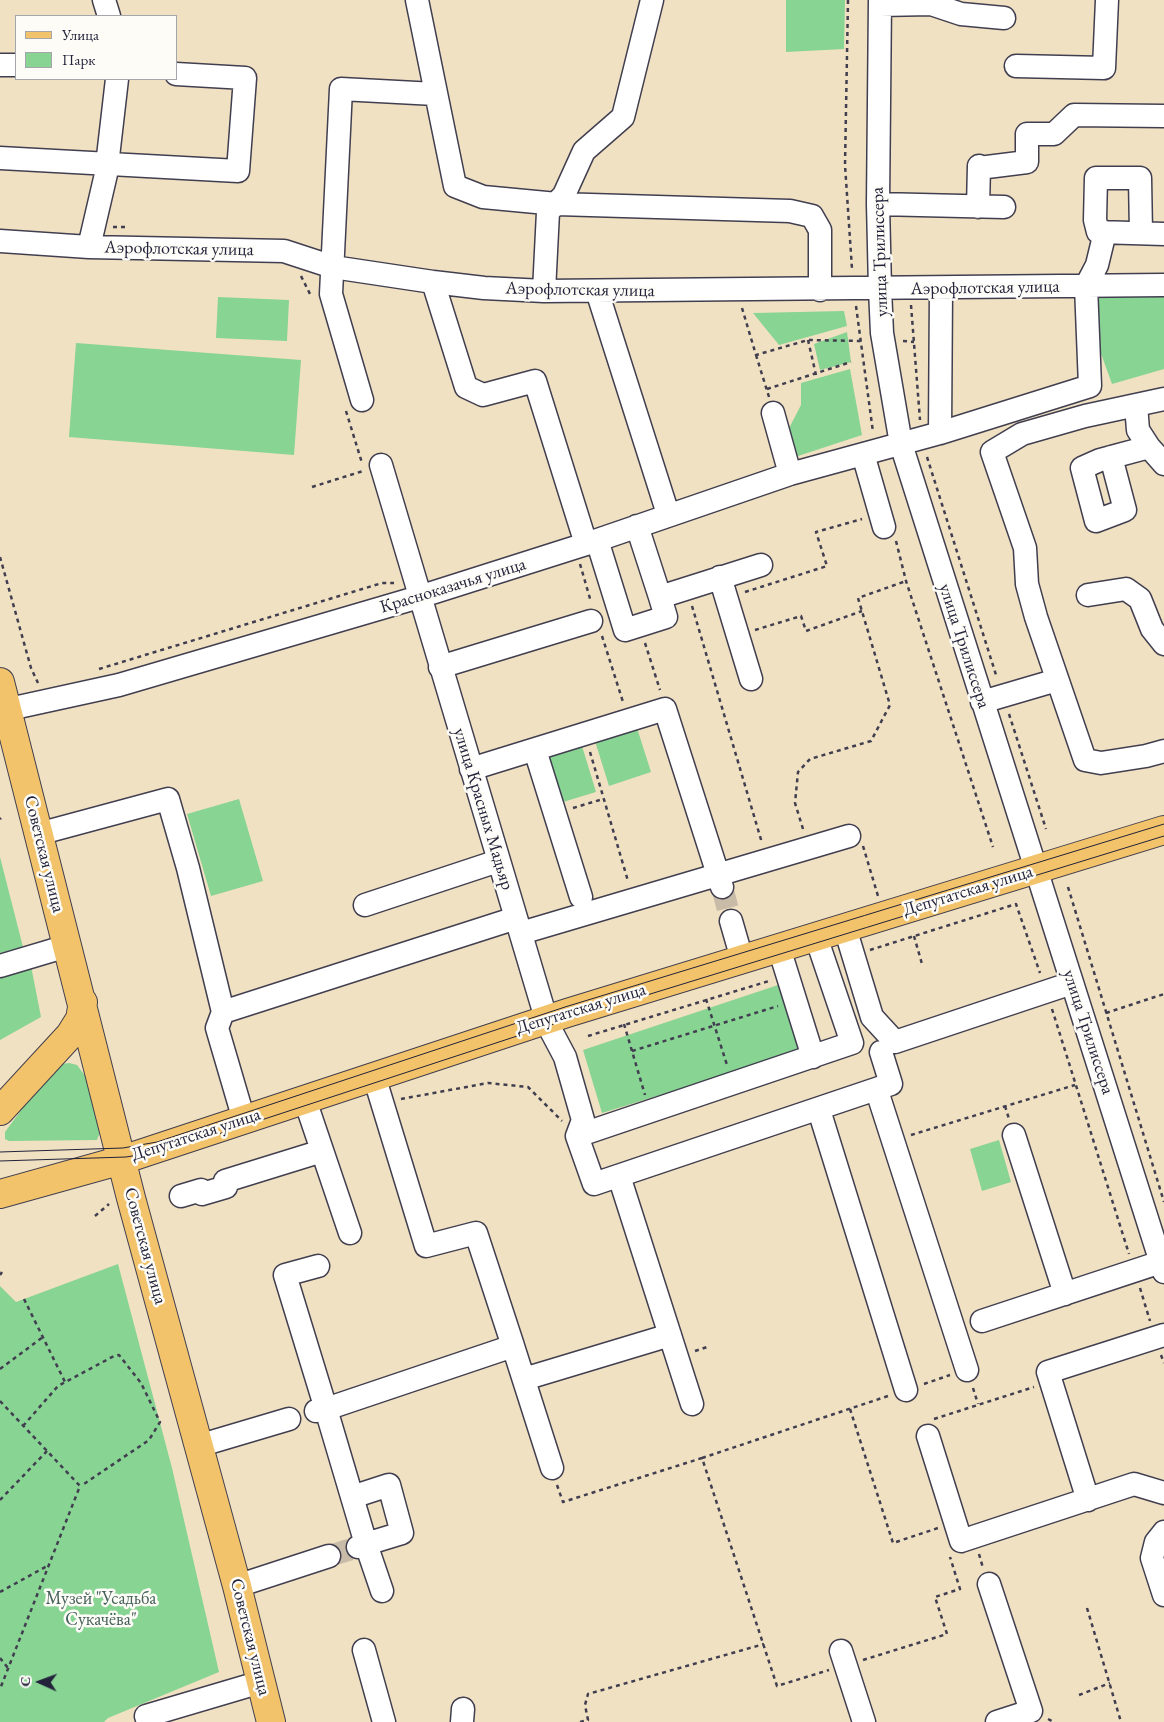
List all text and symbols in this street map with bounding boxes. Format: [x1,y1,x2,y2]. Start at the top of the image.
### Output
legend [15,15,178,80]
text: Улица [62,25,99,44]
text: Парк [62,50,95,69]
street label: улица Трилиссера [867,187,893,317]
street label: Аэрофлотская улица [104,237,254,261]
street label: Аэрофлотская улица [910,276,1060,300]
street label: Аэрофлотская улица [505,278,655,302]
street label: Красноказачья улица [377,554,529,618]
street label: улица Трилиссера [934,581,994,711]
street label: улица Красных Мадьяр [448,725,518,893]
street label: Советская улица [19,793,69,915]
street label: Депутатская улица [900,861,1036,921]
street label: улица Трилиссера [1058,967,1118,1097]
street label: Депутатская улица [513,979,649,1039]
street label: Депутатская улица [129,1104,263,1166]
street label: Советская улица [119,1185,171,1307]
street label: Советская улица [225,1576,275,1698]
park label: Музей "Усадьба Сукачёва" [46,1588,156,1630]
north arrow [15,1657,65,1707]
text: С [16,1676,34,1687]

